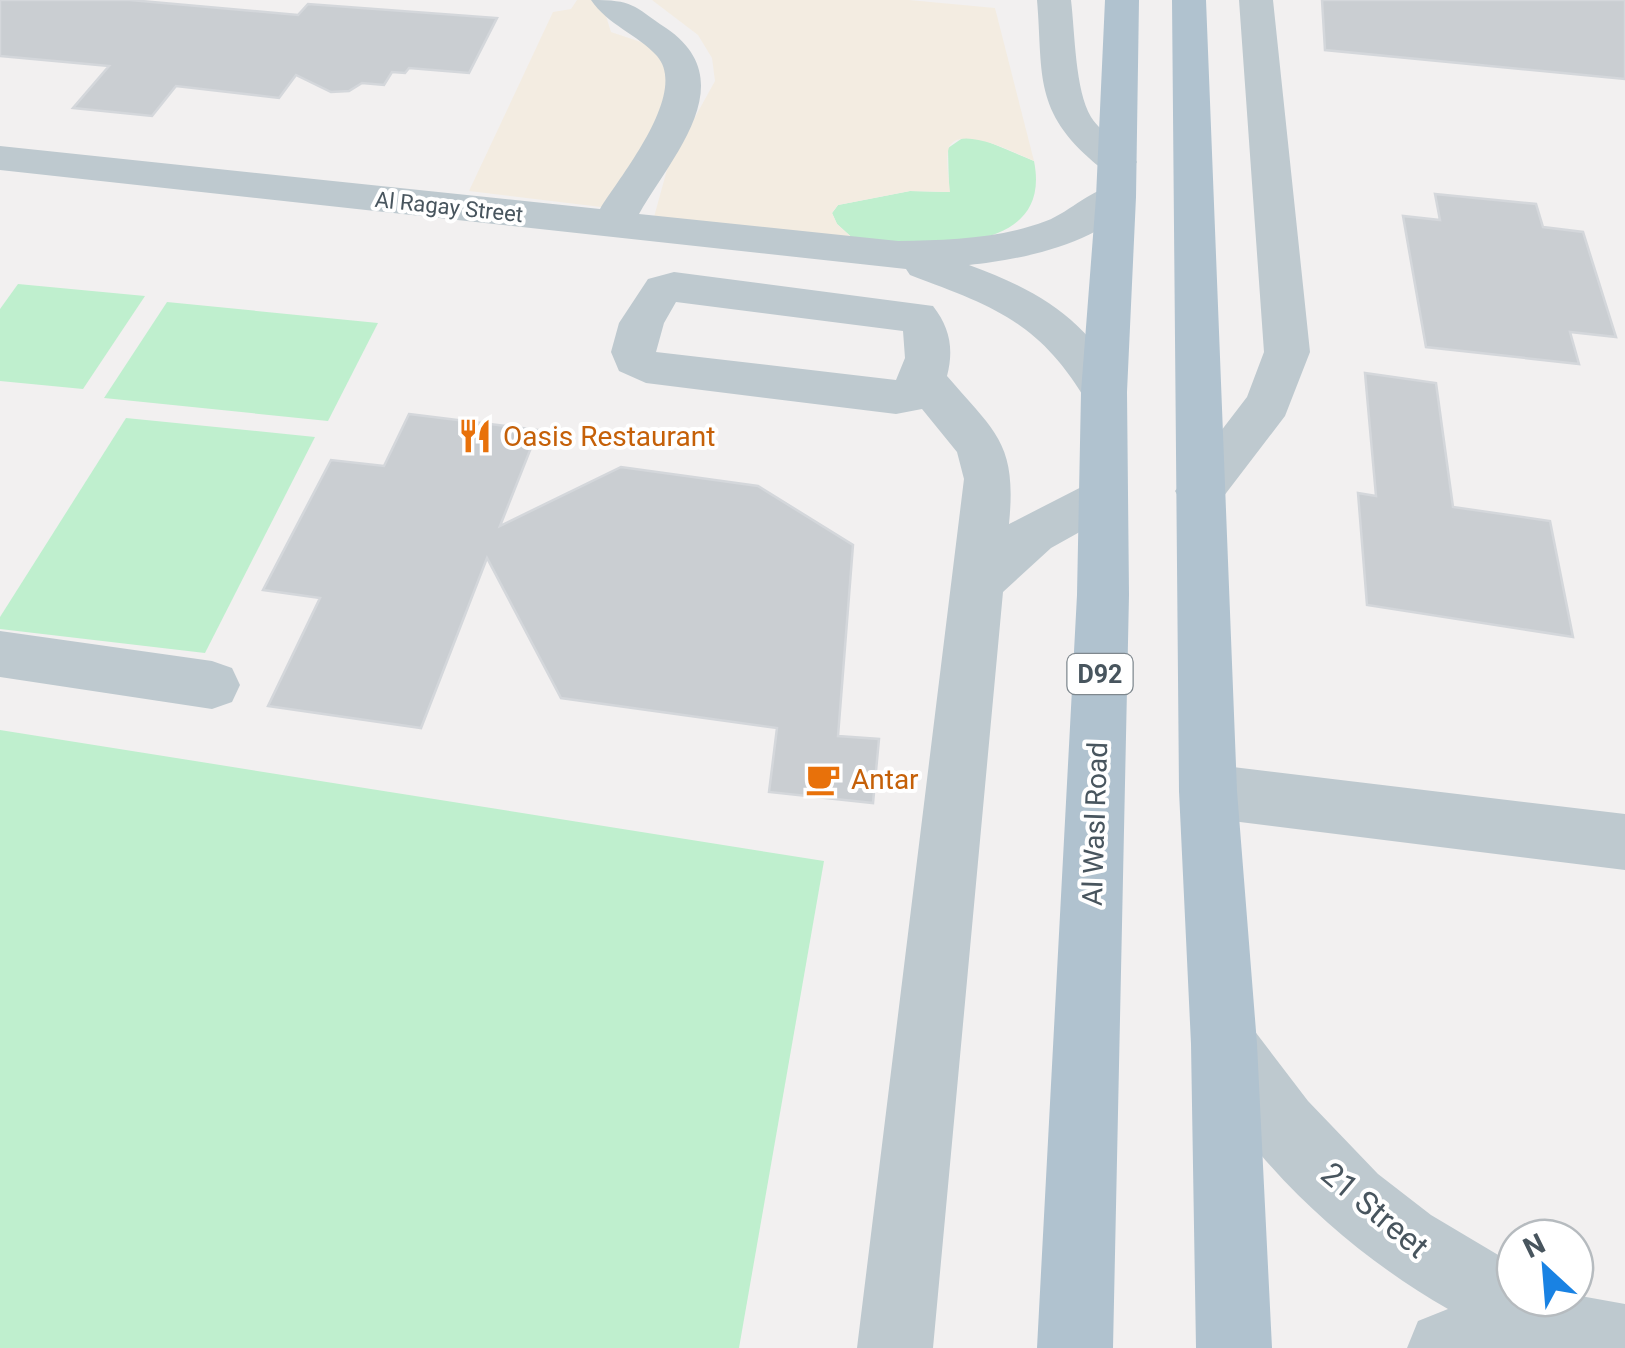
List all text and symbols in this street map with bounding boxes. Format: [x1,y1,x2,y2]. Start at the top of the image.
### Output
street label: Al Ragay Street [374,187,524,227]
restaurant icon: Oasis Restaurant [456,417,494,455]
place label: Oasis Restaurant [503,420,715,453]
road number: D92 [1068,654,1132,694]
street label: Al Wasl Road [1076,741,1114,907]
cafe icon: Antar [804,760,842,798]
place label: Antar [851,763,919,796]
street label: 21 Street [1314,1154,1436,1266]
north arrow [1495,1218,1595,1318]
text: N [1518,1227,1550,1265]

